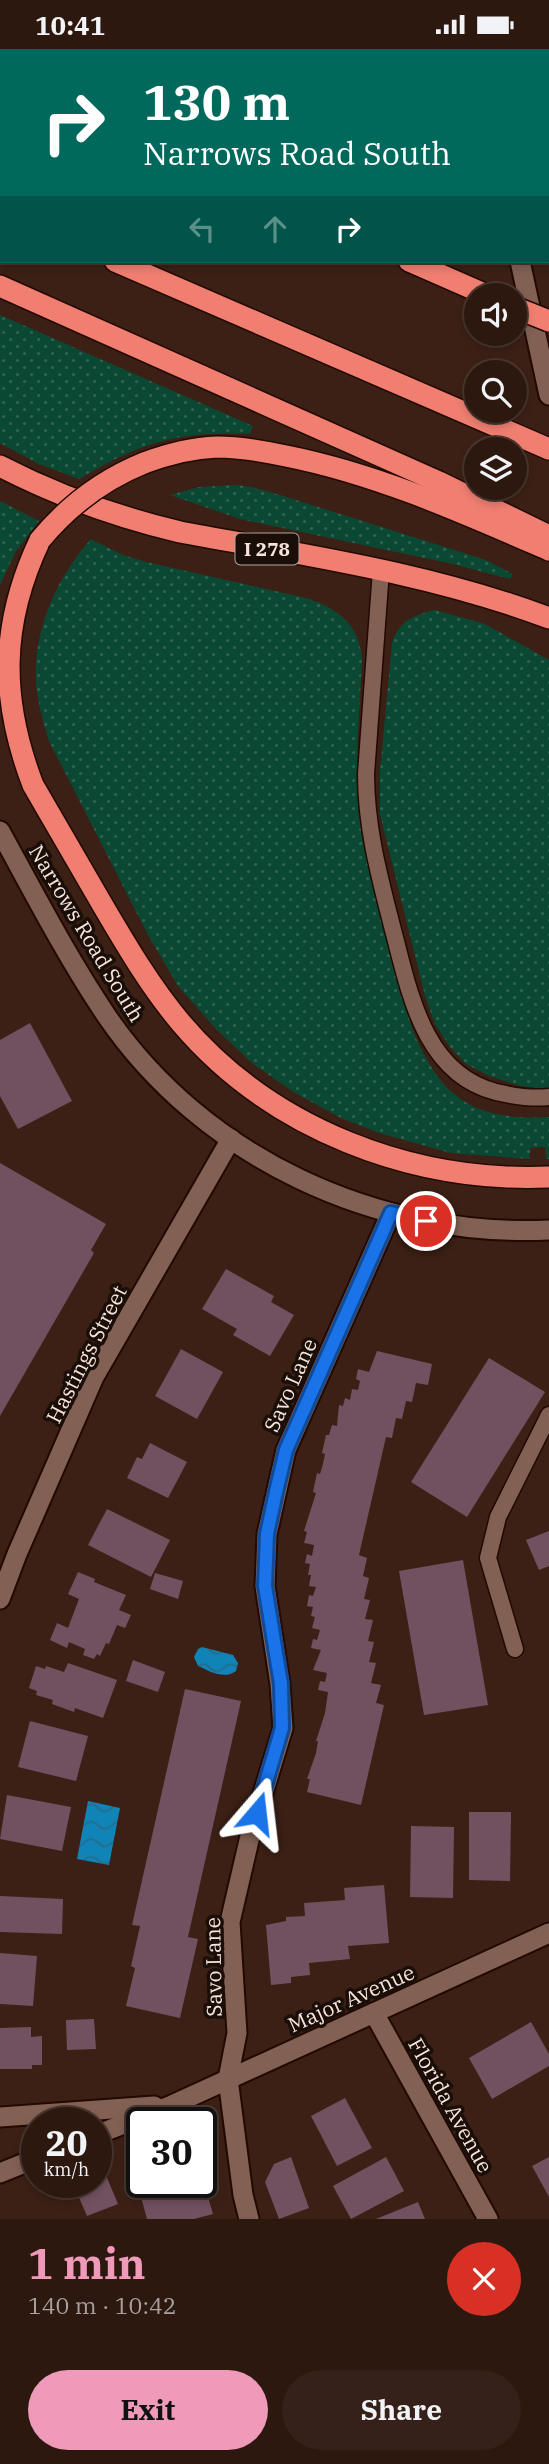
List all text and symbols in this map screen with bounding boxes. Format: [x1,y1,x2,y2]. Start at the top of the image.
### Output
text: 10:41 [35,8,105,42]
text: 130 m [143,70,290,133]
icon: right [28,77,119,168]
text: Narrows Road South [143,132,451,174]
icon: left [183,210,221,248]
icon: ahead [256,210,294,248]
icon: right [329,210,367,248]
map controls [464,283,527,500]
button: sound [464,283,527,346]
button: search [464,360,527,423]
button: layers [464,437,527,500]
road number: I 278 [236,534,298,565]
street label: Narrows Road South [23,839,151,1027]
pin [396,1191,456,1251]
icon: arrive [407,1202,445,1240]
street label: Hastings Street [39,1280,133,1428]
street label: Savo Lane [257,1334,323,1436]
position arrow [220,1776,294,1850]
street label: Savo Lane [198,1917,228,2017]
street label: Major Avenue [283,1958,419,2038]
street label: Florida Avenue [402,2033,500,2177]
speed limit sign: 30 [126,2107,217,2198]
text: 20 [45,2120,88,2166]
text: km/h [44,2158,89,2181]
text: 1 min [28,2236,146,2291]
button: close [447,2242,521,2316]
text: 140 m · 10:42 [28,2290,177,2320]
button: Exit [28,2370,268,2450]
button: Share [282,2370,521,2450]

